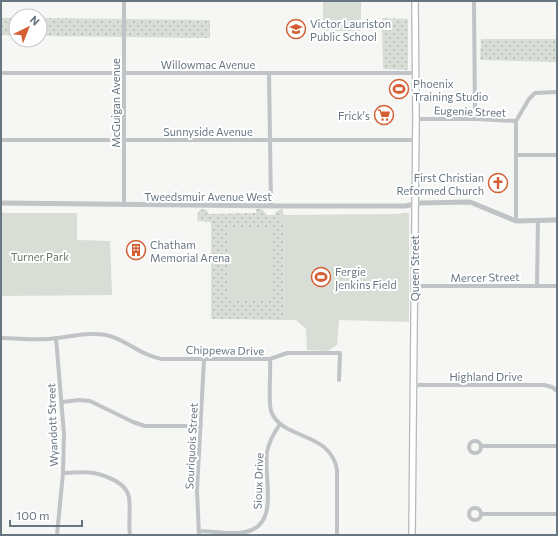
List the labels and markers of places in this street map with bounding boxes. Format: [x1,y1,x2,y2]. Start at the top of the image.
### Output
place label: Victor Lauriston Public School [310,17,391,43]
school or university icon: Victor Lauriston Public School [285,18,307,40]
place label: Phoenix Training Studio [413,77,489,103]
sports icon: Phoenix Training Studio [388,78,410,100]
supermarket icon: Frick's [373,104,395,126]
place label: Frick's [338,109,370,122]
place label: First Christian Reformed Church [396,171,484,197]
church icon: First Christian Reformed Church [487,172,509,194]
place label: Chatham Memorial Arena [150,238,230,264]
building icon: Chatham Memorial Arena [125,239,147,261]
place label: Fergie Jenkins Field [335,265,397,292]
sports icon: Fergie Jenkins Field [310,266,332,288]

